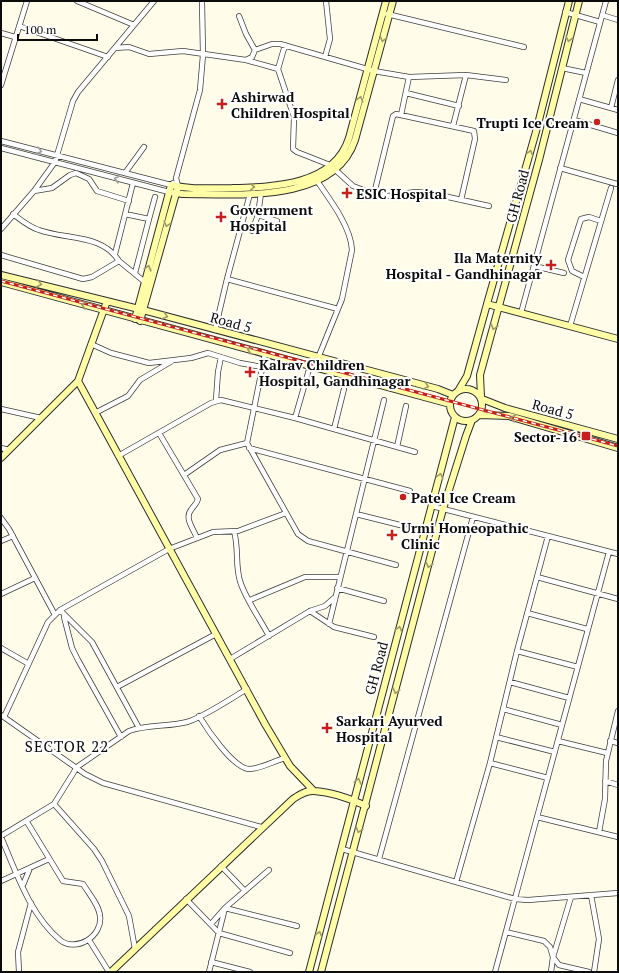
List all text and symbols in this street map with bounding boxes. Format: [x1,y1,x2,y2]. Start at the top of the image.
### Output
scale bar [18,16,97,42]
text: 100 m [24,22,57,37]
one-way arrow [379,35,388,42]
one-way arrow [566,35,574,42]
place label: Ashirwad Children Hospital [231,87,350,122]
one-way arrow [355,96,364,103]
marker: Ashirwad Children Hospital [216,98,228,110]
place label: Trupti Ice Cream [476,113,589,132]
marker: Trupti Ice Cream [592,117,602,127]
one-way arrow [35,146,42,155]
one-way arrow [525,150,534,157]
street label: GH Road [501,167,533,225]
one-way arrow [114,175,120,183]
one-way arrow [249,183,255,191]
place label: ESIC Hospital [356,184,447,203]
marker: ESIC Hospital [341,187,353,199]
place label: Government Hospital [230,200,313,235]
marker: Government Hospital [215,211,227,223]
one-way arrow [163,220,172,227]
place label: Ila Maternity Hospital - Gandhinagar [386,248,543,283]
marker: Ila Maternity Hospital - Gandhinagar [545,259,557,271]
one-way arrow [143,265,152,272]
one-way arrow [35,279,42,288]
one-way arrow [81,301,88,309]
street label: Road 5 [208,307,254,337]
one-way arrow [161,311,168,320]
one-way arrow [490,323,499,330]
one-way arrow [247,346,254,355]
place label: Kalrav Children Hospital, Gandhinagar [259,355,410,390]
marker: Kalrav Children Hospital, Gandhinagar [244,366,256,378]
one-way arrow [422,381,429,389]
street label: Road 5 [530,394,576,424]
one-way arrow [510,414,517,423]
place label: Sector-16 [514,427,577,446]
marker: Sector-16 [580,430,592,442]
one-way arrow [435,473,444,480]
place label: Patel Ice Cream [411,488,516,507]
marker: Patel Ice Cream [398,492,408,502]
place label: Urmi Homeopathic Clinic [401,518,529,553]
marker: Urmi Homeopathic Clinic [386,529,398,541]
one-way arrow [425,561,433,568]
one-way arrow [395,625,403,632]
street label: GH Road [360,639,392,697]
one-way arrow [392,687,401,694]
place label: Sarkari Ayurved Hospital [336,711,443,746]
marker: Sarkari Ayurved Hospital [321,722,333,734]
district label: SECTOR 22 [25,736,109,756]
one-way arrow [354,778,362,785]
one-way arrow [355,826,364,833]
one-way arrow [314,931,323,938]

